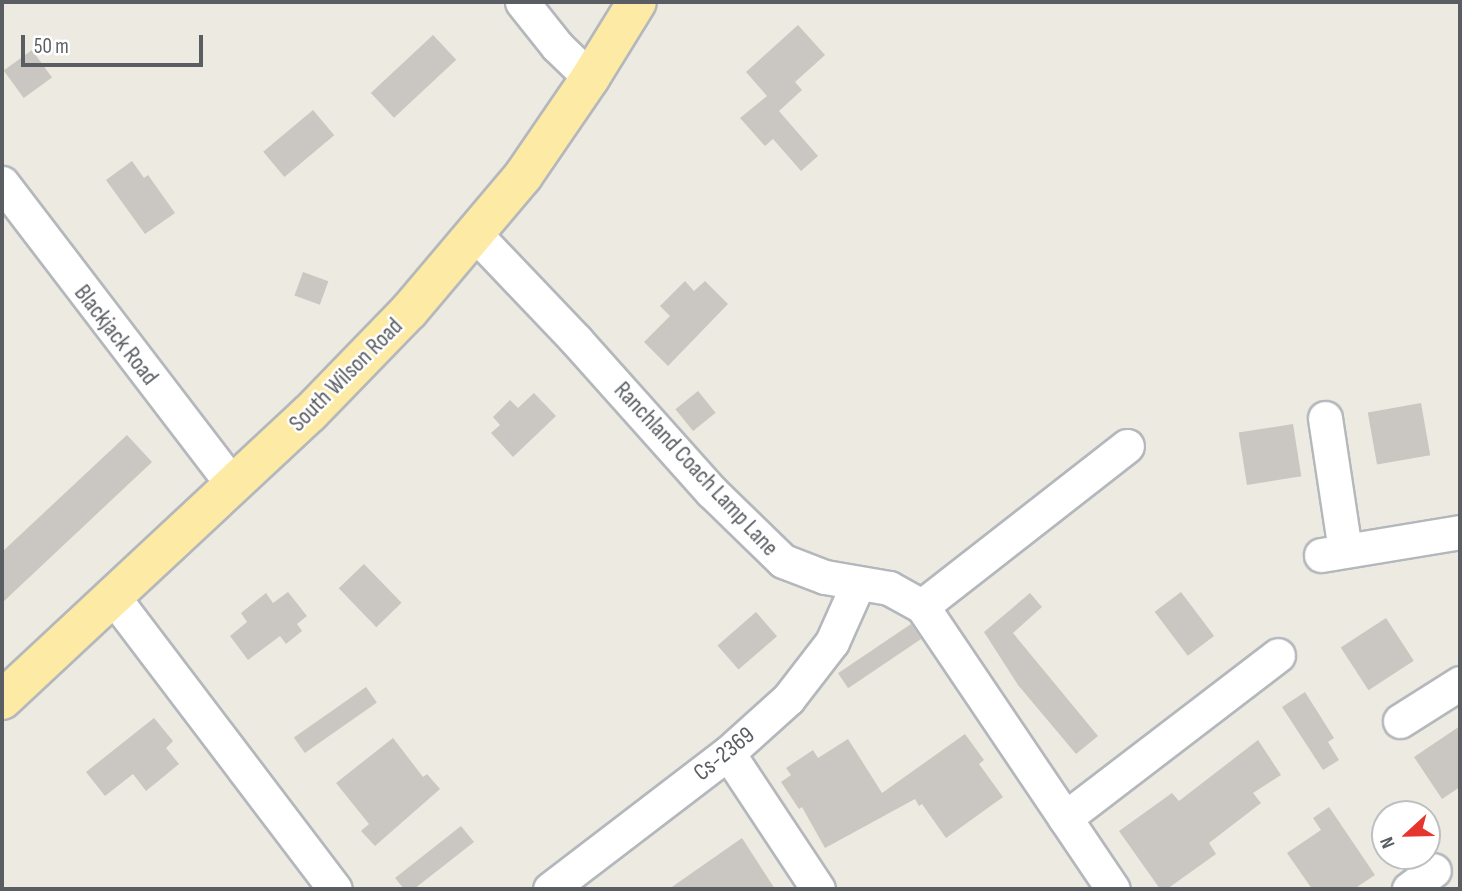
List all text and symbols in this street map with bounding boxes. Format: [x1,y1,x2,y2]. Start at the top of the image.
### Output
scale bar [24,21,206,65]
text: 50 m [34,34,69,59]
street label: Blackjack Road [68,279,164,391]
street label: South Wilson Road [283,312,409,438]
street label: Ranchland Coach Lamp Lane [608,376,784,562]
street label: Cs-2369 [688,721,760,787]
north arrow [1371,800,1441,870]
text: N [1375,833,1400,851]

